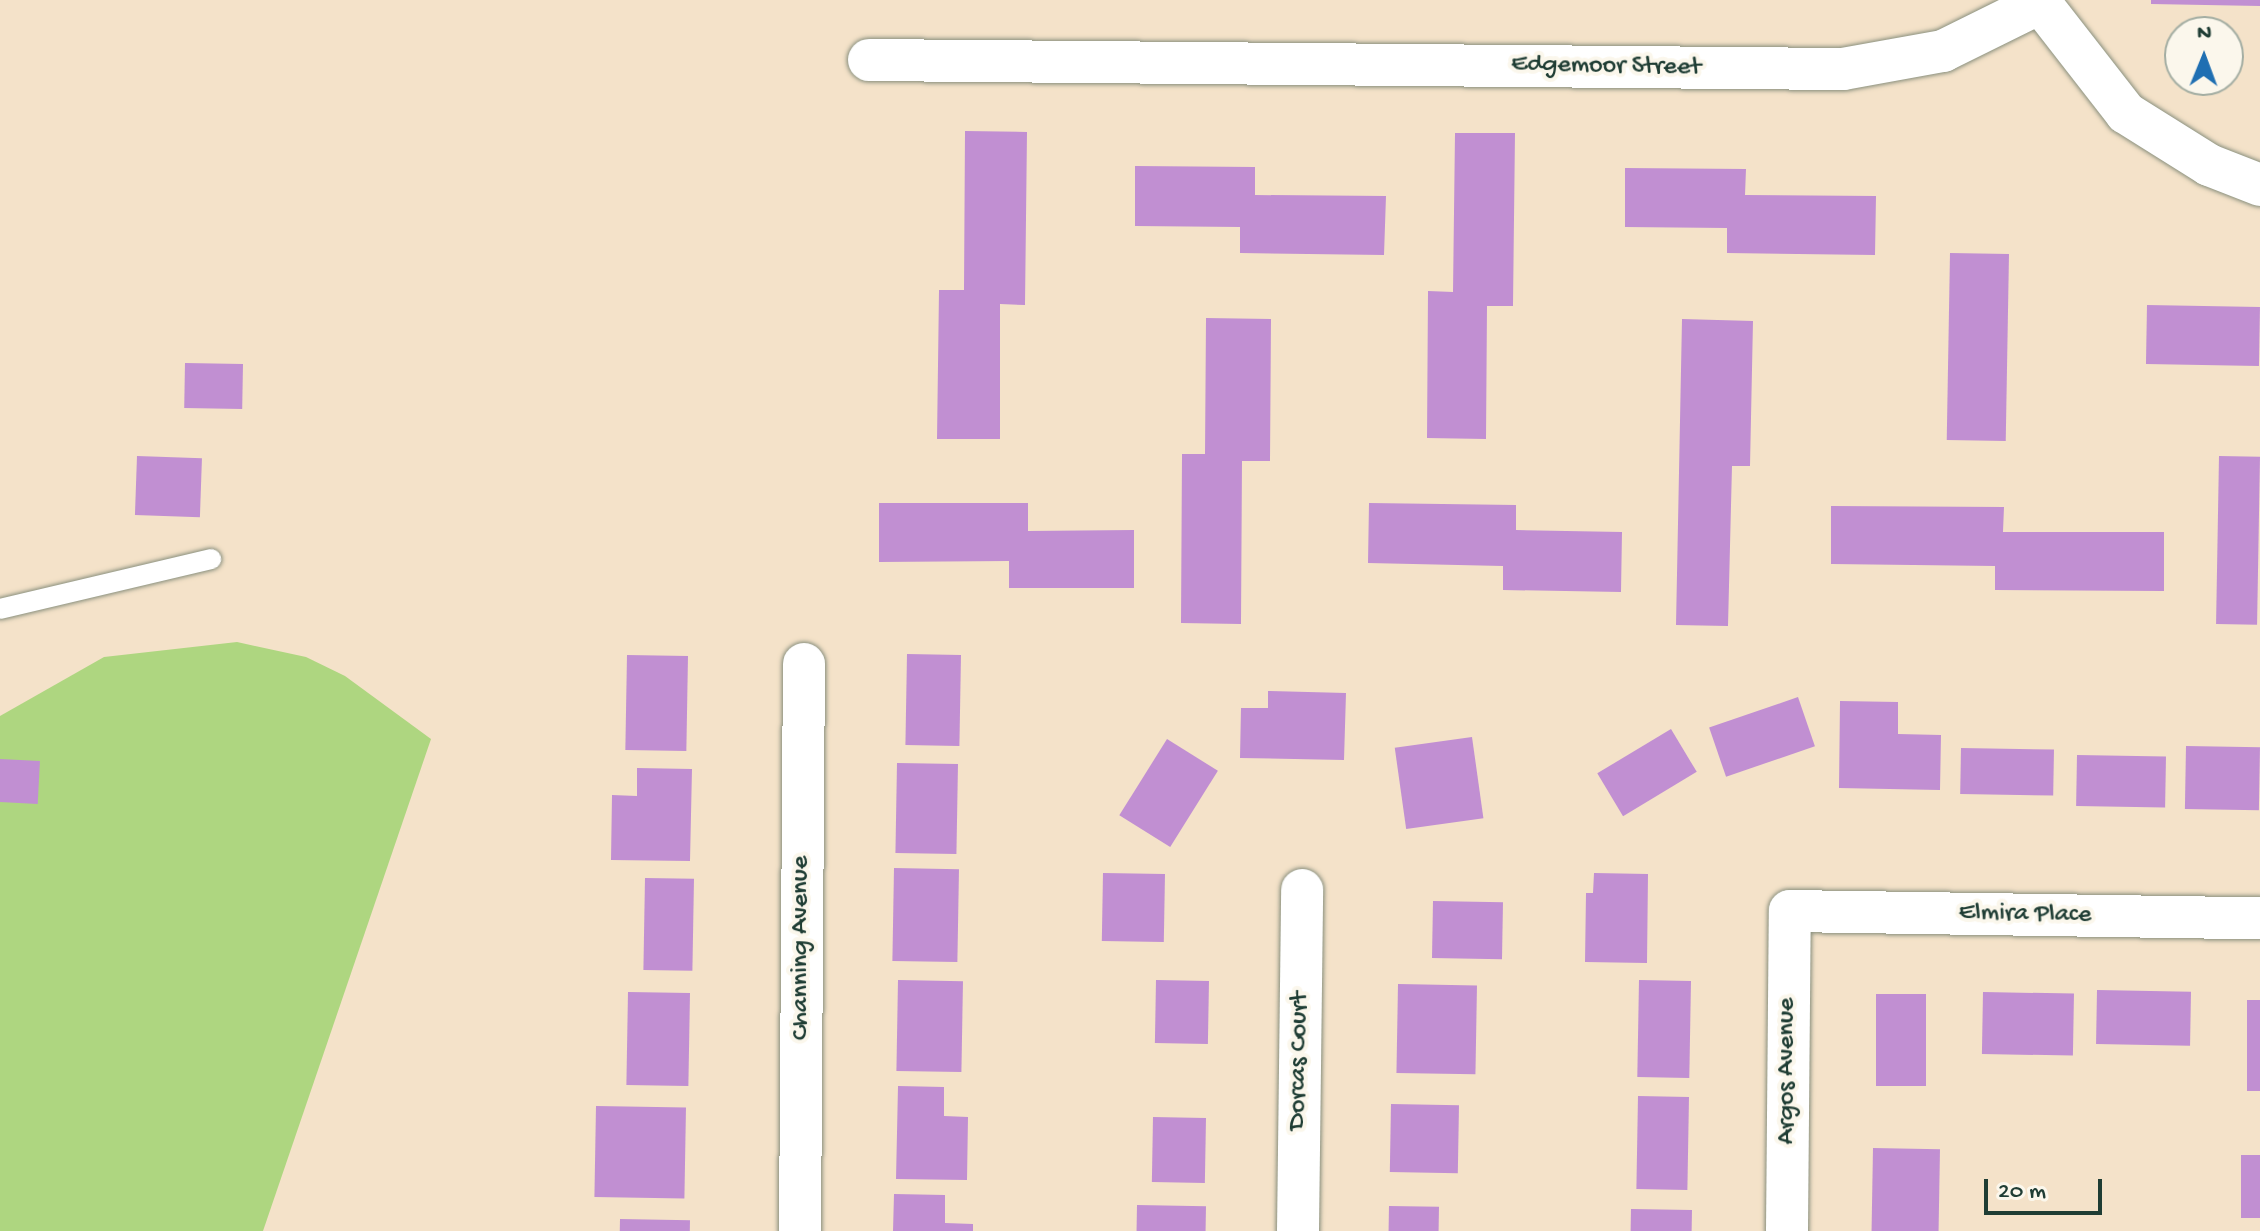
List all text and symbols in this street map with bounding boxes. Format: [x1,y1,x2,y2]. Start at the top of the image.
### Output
north arrow [2164,16,2244,96]
text: N [2197,21,2212,47]
street label: Edgemoor Street [1511,50,1701,84]
street label: Channing Avenue [786,856,818,1040]
street label: Elmira Place [1958,898,2092,932]
street label: Dorcas Court [1283,992,1317,1130]
street label: Argos Avenue [1772,998,1804,1144]
scale bar [1988,1163,2106,1213]
text: 20 m [1998,1178,2046,1207]

